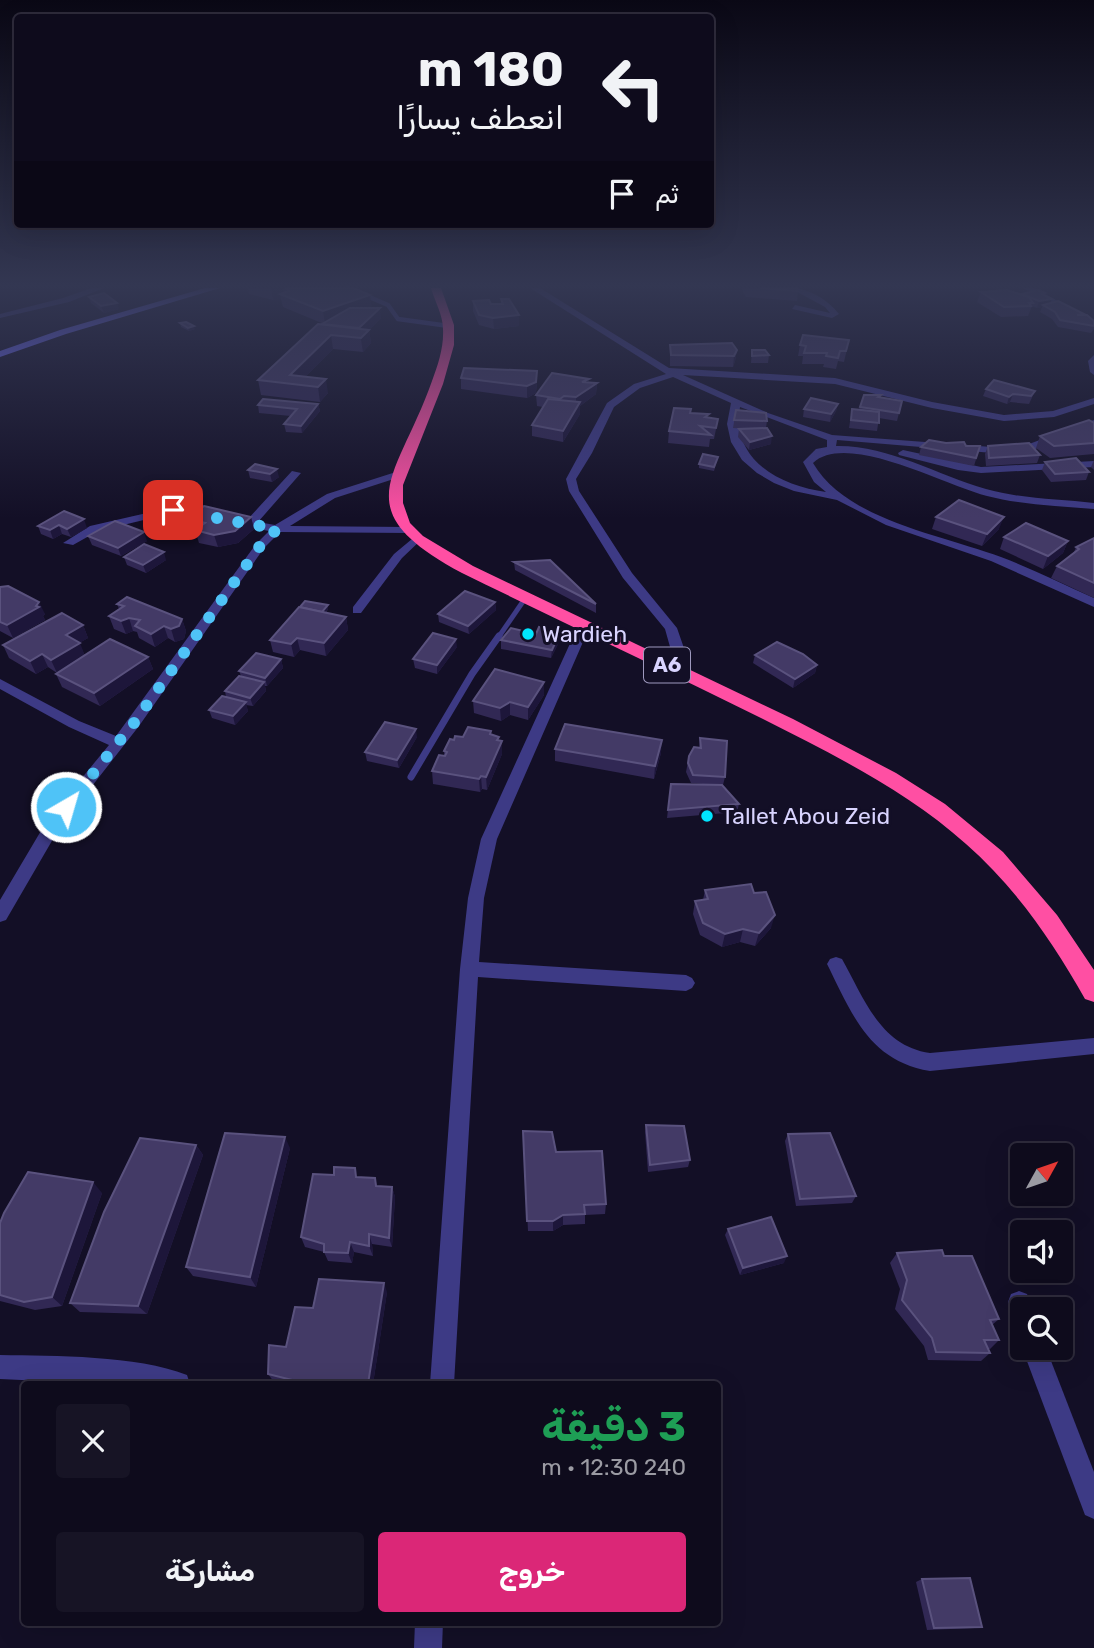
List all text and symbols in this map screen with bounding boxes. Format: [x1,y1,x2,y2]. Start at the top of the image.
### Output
text: 180 m [418,40,564,98]
icon: left [588,42,679,133]
text: انعطف يسارًا [396,99,564,137]
icon: arrive [603,175,641,213]
text: ثم [655,179,679,210]
pin [143,480,203,540]
icon: arrive [154,491,192,529]
place label: Wardieh [542,620,627,648]
marker: Wardieh [520,626,536,642]
road number: A6 [644,648,690,682]
position arrow [29,770,103,844]
place label: Tallet Abou Zeid [721,802,890,830]
marker: Tallet Abou Zeid [699,808,715,824]
north arrow [1010,1143,1073,1206]
map controls [1010,1143,1073,1360]
button: sound [1010,1220,1073,1283]
button: search [1010,1297,1073,1360]
text: 3 دقيقة [541,1402,686,1452]
button: close [56,1404,130,1478]
text: 240 m · 12:30 [541,1453,686,1481]
button: مشاركة [56,1532,364,1612]
button: خروج [378,1532,686,1612]

